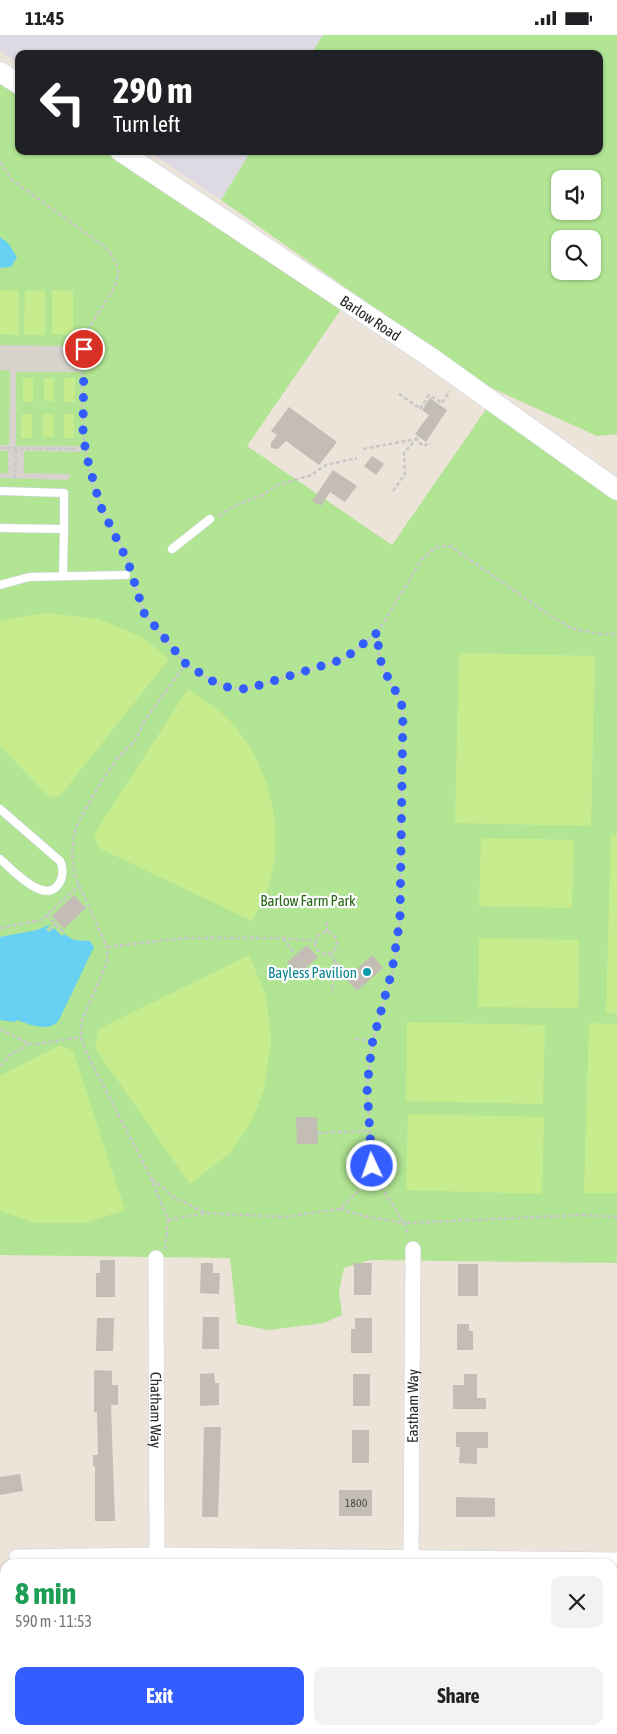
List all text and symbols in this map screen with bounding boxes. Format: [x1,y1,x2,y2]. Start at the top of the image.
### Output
text: 11:45 [25,7,64,29]
icon: left [30,70,95,135]
text: 290 m [113,70,192,110]
text: Turn left [113,111,180,137]
map controls [551,170,601,280]
button: sound [551,170,601,220]
button: search [551,230,601,280]
street label: Barlow Road [337,291,404,344]
pin [63,328,105,370]
icon: arrive [70,335,98,363]
park label: Barlow Farm Park [260,892,356,909]
place label: Bayless Pavilion [268,964,357,981]
marker: Bayless Pavilion [361,966,373,978]
position arrow [345,1139,397,1191]
street label: Eastham Way [403,1369,421,1443]
street label: Chatham Way [148,1372,165,1448]
house number: 1800 [345,1496,368,1510]
text: 8 min [15,1576,76,1610]
button: close [551,1576,603,1628]
text: 590 m · 11:53 [15,1612,92,1630]
button: Exit [15,1667,304,1725]
button: Share [314,1667,603,1725]

